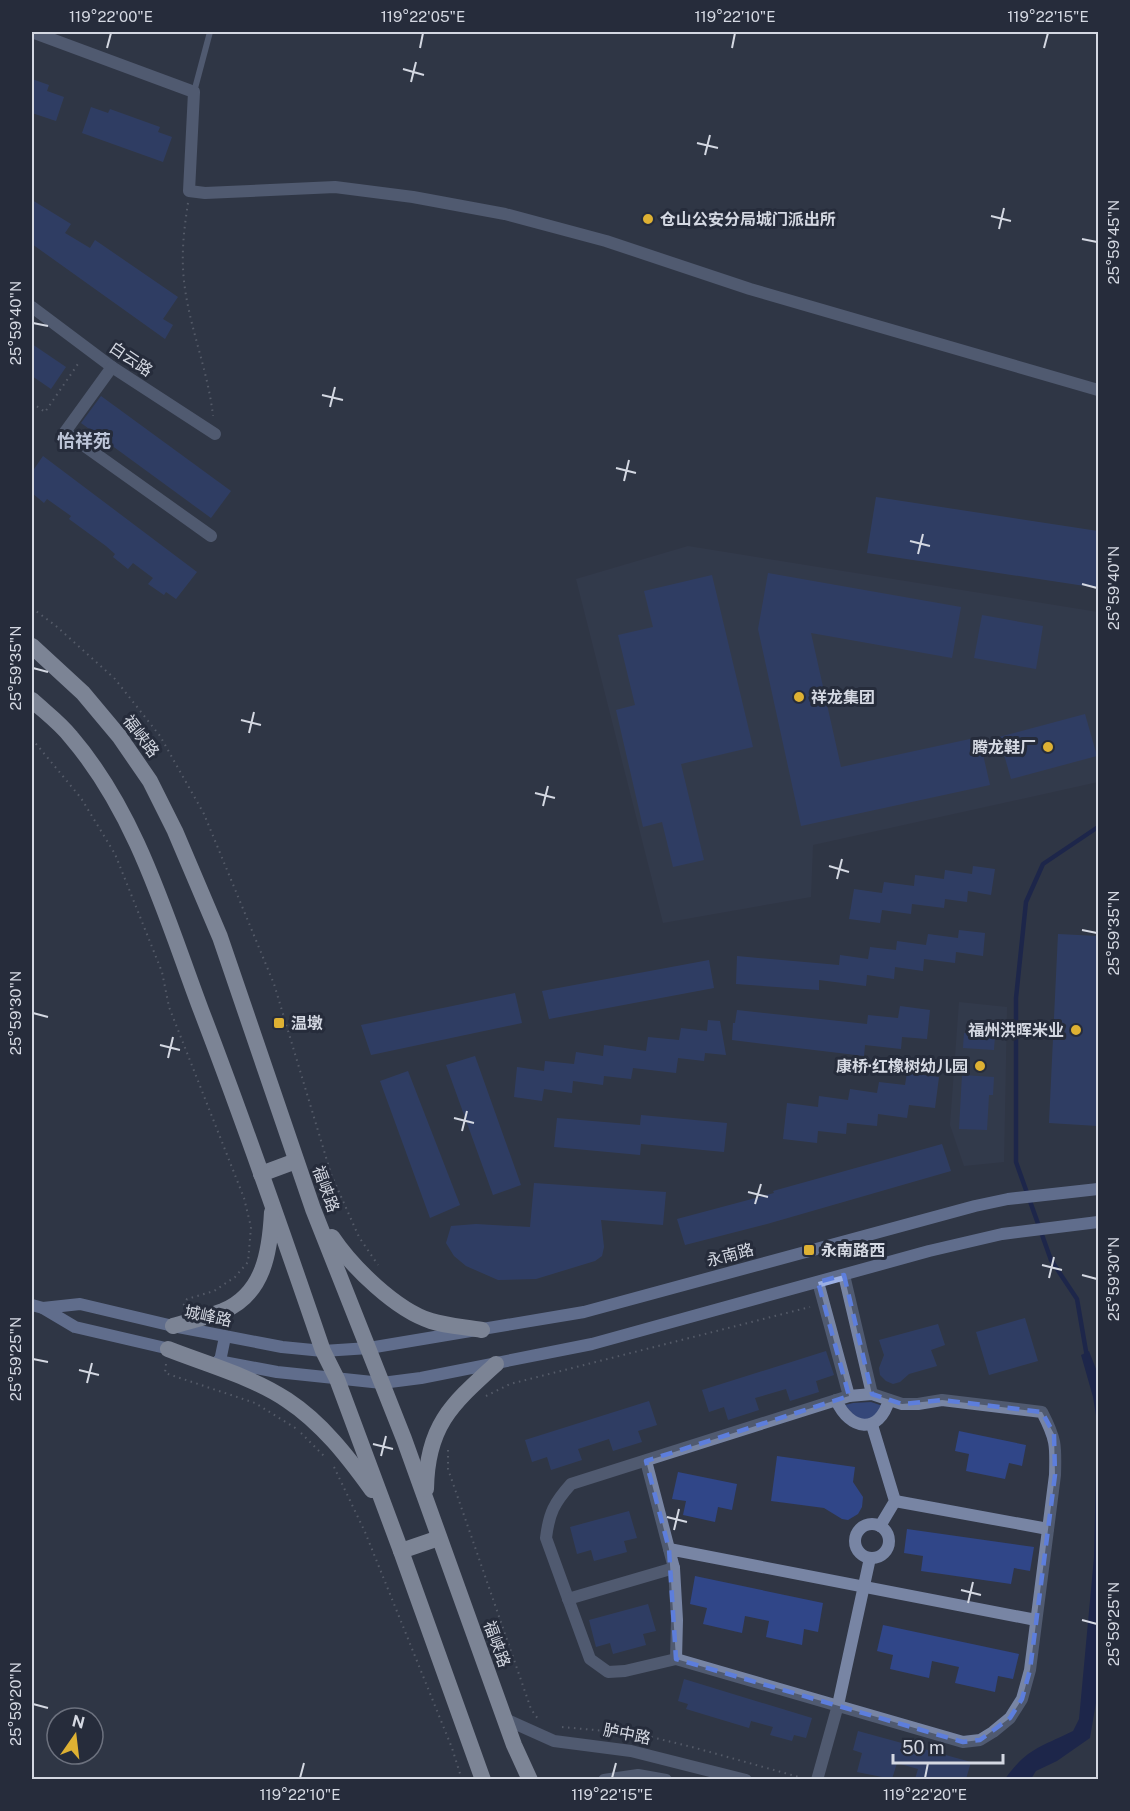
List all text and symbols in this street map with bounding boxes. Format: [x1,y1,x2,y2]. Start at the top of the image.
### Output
text: 119°22'00"E [69,8,153,25]
text: 119°22'05"E [381,8,465,25]
text: 119°22'10"E [694,8,776,25]
text: 119°22'15"E [1007,8,1089,25]
text: 25°59'45"N [1105,200,1122,284]
place label: 仓山公安分局城门派出所 [660,210,836,229]
marker: 仓山公安分局城门派出所 [641,212,655,226]
text: 25°59'40"N [7,281,24,365]
street label: 白云路 [106,338,156,380]
district label: 怡祥苑 [57,430,111,451]
text: 25°59'40"N [1105,546,1122,630]
text: 25°59'35"N [7,626,24,710]
place label: 祥龙集团 [811,688,875,707]
marker: 祥龙集团 [792,690,806,704]
street label: 福峡路 [119,711,163,761]
place label: 腾龙鞋厂 [972,738,1036,757]
marker: 腾龙鞋厂 [1041,740,1055,754]
text: 25°59'35"N [1105,891,1122,975]
text: 25°59'30"N [7,971,24,1055]
place label: 温墩 [291,1014,323,1033]
marker: 温墩 [272,1016,286,1030]
place label: 福州洪晖米业 [968,1021,1064,1040]
marker: 福州洪晖米业 [1069,1023,1083,1037]
place label: 康桥·红橡树幼儿园 [836,1057,968,1076]
marker: 康桥·红橡树幼儿园 [973,1059,987,1073]
street label: 福峡路 [309,1163,343,1215]
text: 25°59'30"N [1105,1237,1122,1321]
street label: 永南路 [704,1240,756,1270]
place label: 永南路西 [821,1241,885,1260]
marker: 永南路西 [802,1243,816,1257]
street label: 城峰路 [183,1302,233,1330]
text: 25°59'25"N [7,1317,24,1401]
text: 25°59'25"N [1105,1582,1122,1666]
street label: 福峡路 [480,1618,514,1670]
text: 25°59'20"N [7,1662,24,1746]
north arrow [45,1706,105,1766]
text: N [70,1711,87,1733]
street label: 胪中路 [602,1720,652,1748]
scale bar [893,1727,1002,1765]
text: 50 m [902,1737,945,1758]
text: 119°22'10"E [259,1786,341,1803]
text: 119°22'15"E [571,1786,653,1803]
text: 119°22'20"E [883,1786,967,1803]

